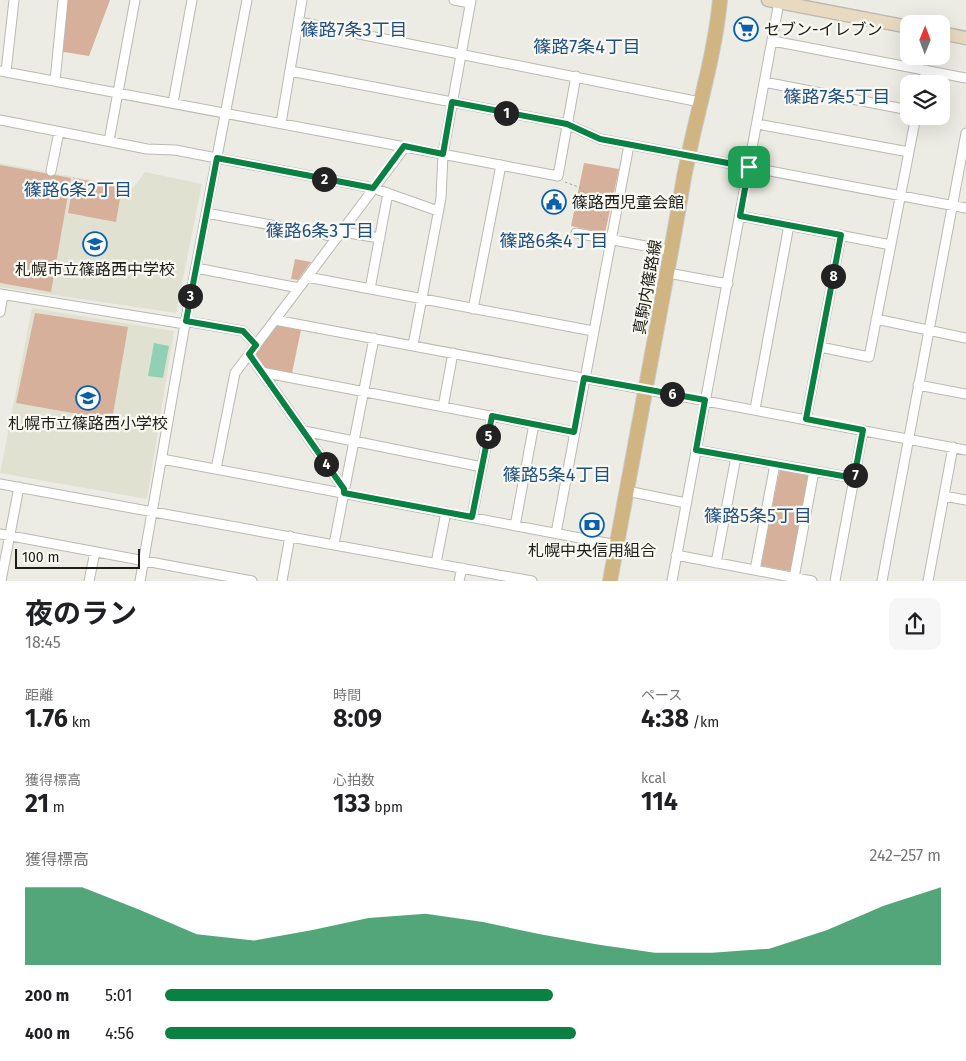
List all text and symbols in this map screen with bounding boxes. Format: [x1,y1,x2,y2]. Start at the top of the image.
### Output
north arrow [900,15,950,65]
map controls [900,15,950,125]
supermarket icon: セブン-イレブン [733,16,759,42]
district label: 篠路7条3丁目 [301,19,407,41]
place label: セブン-イレブン [764,20,882,39]
district label: 篠路7条4丁目 [533,36,641,58]
button: layers [900,75,950,125]
district label: 篠路7条5丁目 [783,86,891,108]
pin: 1 [494,100,518,126]
text: 1 [503,105,510,122]
pin [728,146,770,188]
icon: arrive [735,153,763,181]
pin: 2 [312,166,336,192]
text: 2 [321,171,328,188]
district label: 篠路6条2丁目 [24,179,132,201]
public building icon: 篠路西児童会館 [541,189,567,215]
place label: 篠路西児童会館 [572,193,684,212]
district label: 篠路6条3丁目 [266,220,374,242]
district label: 篠路6条4丁目 [499,230,609,252]
school or university icon: 札幌市立篠路西中学校 [82,231,108,257]
street label: 真駒内篠路線 [630,238,665,336]
place label: 札幌市立篠路西中学校 [15,260,175,279]
pin: 8 [820,264,846,288]
text: 8 [829,268,838,285]
pin: 3 [178,284,202,308]
text: 3 [187,288,194,305]
pin: 6 [660,382,684,406]
school or university icon: 札幌市立篠路西小学校 [75,385,101,411]
text: 6 [669,386,676,403]
place label: 札幌市立篠路西小学校 [8,414,168,433]
pin: 5 [476,424,500,448]
text: 5 [485,428,492,445]
pin: 4 [314,452,338,476]
text: 4 [323,456,330,473]
pin: 7 [842,462,868,488]
district label: 篠路5条4丁目 [503,464,611,486]
text: 7 [852,467,859,484]
district label: 篠路5条5丁目 [704,505,812,527]
bank icon: 札幌中央信用組合 [579,512,605,538]
place label: 札幌中央信用組合 [528,541,656,560]
scale bar [15,546,140,569]
text: 100 m [22,549,59,566]
text: 夜のラン [25,597,137,630]
button: share [889,598,941,650]
text: 18:45 [25,633,61,652]
text: 距離 [25,687,53,704]
text: 時間 [333,687,361,704]
text: ペース [641,687,682,704]
text: 1.76 [25,704,68,734]
text: 8:09 [333,704,382,734]
text: 4:38 [641,704,689,734]
text: km [68,714,91,731]
text: /km [689,714,719,731]
text: kcal [641,770,666,787]
text: 獲得標高 [25,772,81,789]
text: 心拍数 [333,772,375,789]
text: 114 [641,787,678,817]
text: 21 [25,789,49,819]
text: 133 [333,789,371,819]
text: m [49,799,65,816]
text: bpm [371,799,403,816]
text: 242–257 m [869,846,941,865]
text: 獲得標高 [25,850,89,869]
text: 200 m [25,986,69,1005]
text: 5:01 [105,986,132,1005]
text: 400 m [25,1024,70,1043]
text: 4:56 [105,1024,134,1043]

